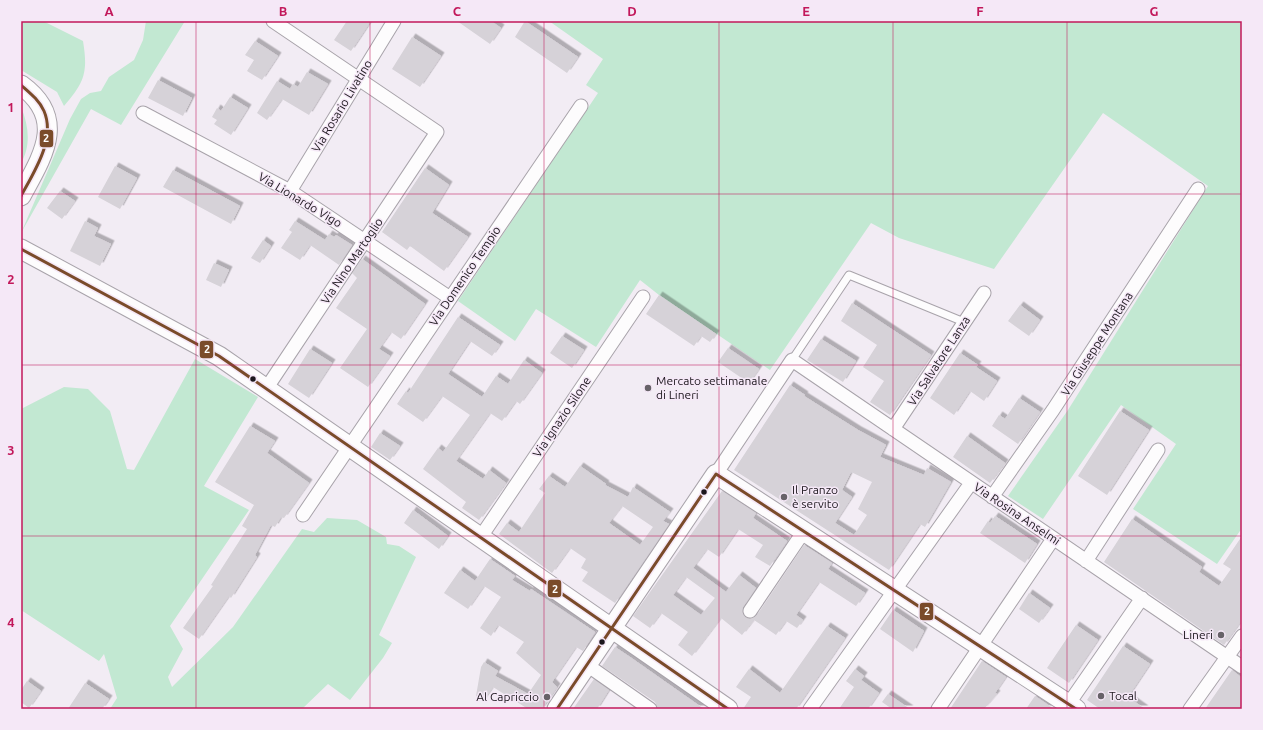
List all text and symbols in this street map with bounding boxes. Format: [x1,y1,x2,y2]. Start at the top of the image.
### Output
text: A [104,4,114,18]
text: B [279,4,288,18]
text: C [453,4,462,18]
text: D [627,4,637,18]
text: E [802,4,810,18]
text: F [976,4,984,18]
text: G [1150,4,1159,18]
street label: Via Rosario Livatino [309,57,374,154]
text: 1 [7,100,15,114]
line badge: 2 [39,129,54,148]
text: 2 [43,132,49,144]
street label: Via Lionardo Vigo [256,170,344,230]
street label: Via Nino Martoglio [318,215,385,306]
street label: Via Domenico Tempio [426,223,503,328]
text: 2 [7,272,15,286]
street label: Via Giuseppe Montana [1058,289,1135,398]
street label: Via Salvatore Lanza [905,314,972,408]
line badge: 2 [199,340,214,359]
text: 2 [204,343,210,355]
unlabelled marker [248,374,258,384]
street label: Via Ignazio Silone [530,374,593,459]
place label: Mercato settimanale di Lineri [656,374,767,401]
marker: Mercato settimanale di Lineri [643,383,653,393]
text: 3 [7,443,15,457]
street label: Via Rosina Anselmi [972,480,1063,547]
place label: Il Pranzo è servito [792,483,839,510]
unlabelled marker [699,487,709,497]
marker: Il Pranzo è servito [779,492,789,502]
line badge: 2 [547,579,562,598]
text: 2 [552,583,558,595]
line badge: 2 [919,602,934,621]
text: 2 [924,605,930,617]
text: 4 [7,615,15,629]
place label: Lineri [1183,628,1213,641]
marker: Lineri [1216,630,1226,640]
unlabelled marker [597,637,607,647]
place label: Tocal [1109,689,1137,702]
place label: Al Capriccio [476,690,539,703]
marker: Tocal [1096,691,1106,701]
marker: Al Capriccio [542,692,552,702]

